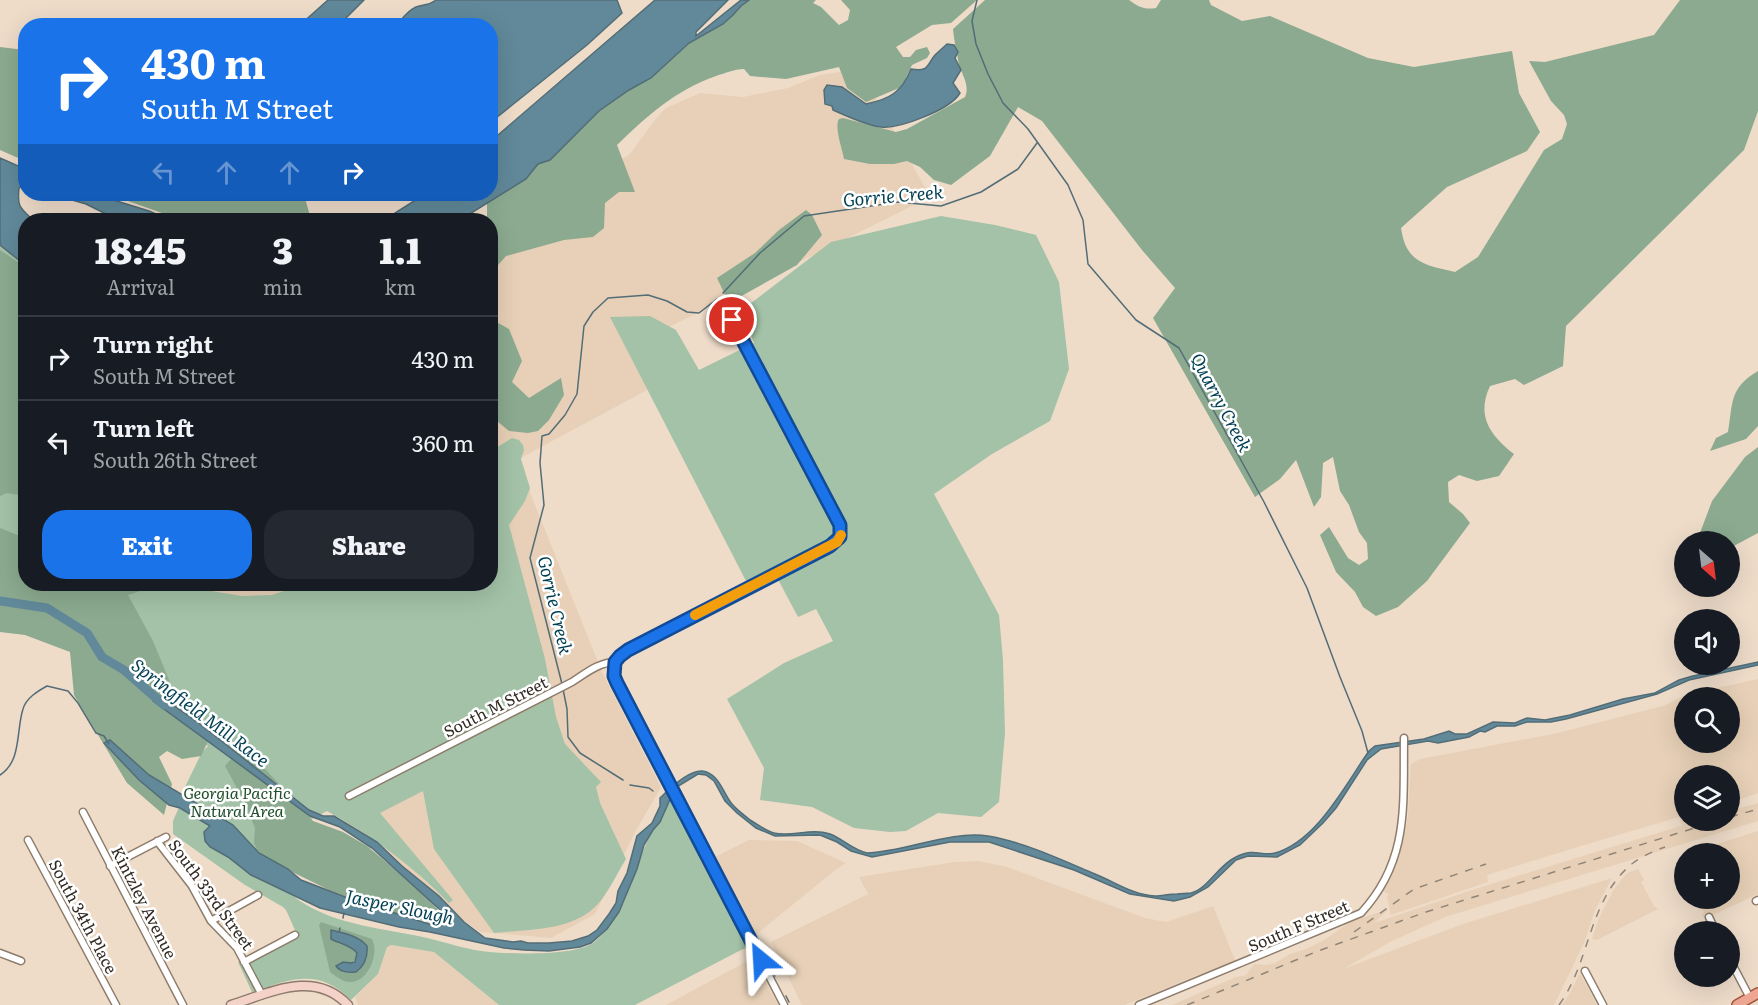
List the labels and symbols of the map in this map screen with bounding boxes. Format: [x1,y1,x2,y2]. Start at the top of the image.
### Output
water label: Gorrie Creek [842,177,944,213]
pin [706,294,757,345]
water label: Quarry Creek [1185,348,1259,456]
north arrow [1674,531,1740,597]
water label: Gorrie Creek [532,553,580,657]
water label: Springfield Mill Race [126,651,276,773]
street label: South M Street [439,669,552,743]
park label: Georgia Pacific Natural Area [183,780,291,822]
street label: South 33rd Street [164,834,261,955]
street label: Kintzley Avenue [106,841,184,963]
street label: South 34th Place [44,855,124,977]
water label: Jasper Slough [344,881,457,931]
street label: South F Street [1244,893,1353,957]
position arrow [729,928,793,992]

